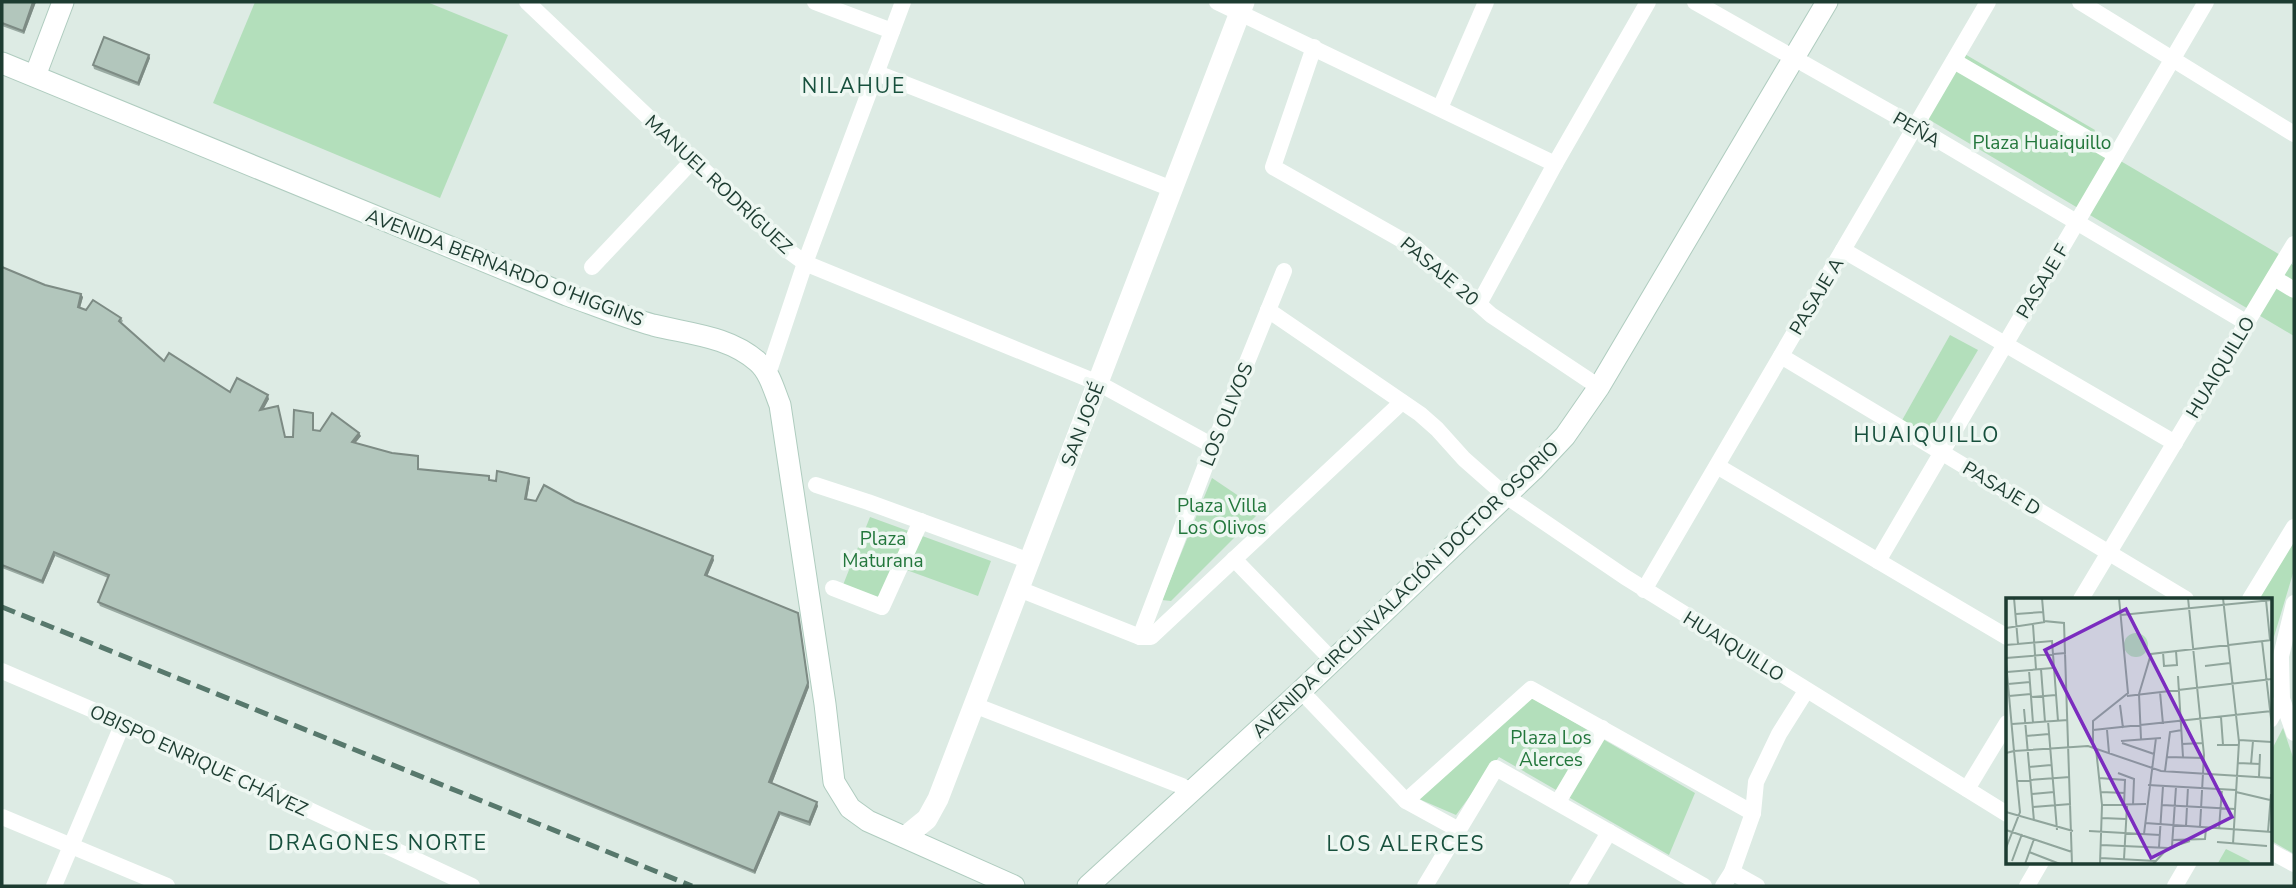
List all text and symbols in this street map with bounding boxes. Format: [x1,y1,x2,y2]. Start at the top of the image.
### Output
district label: NILAHUE [802,72,906,100]
street label: PEÑA [1888,106,1945,154]
street label: MANUEL RODRÍGUEZ [639,109,798,260]
park label: Plaza Huaiquillo [1973,130,2111,156]
street label: AVENIDA BERNARDO O'HIGGINS [362,203,647,333]
street label: PASAJE 20 [1395,231,1484,312]
street label: PASAJE F [2010,239,2075,324]
street label: PASAJE A [1784,253,1850,340]
street label: HUAIQUILLO [2180,312,2262,423]
street label: LOS OLIVOS [1194,359,1260,470]
street label: SAN JOSÉ [1055,379,1111,470]
district label: HUAIQUILLO [1854,421,2000,449]
street label: AVENIDA CIRCUNVALACIÓN DOCTOR OSORIO [1247,435,1565,744]
street label: PASAJE D [1958,455,2045,522]
park label: Plaza Villa Los Olivos [1177,493,1267,541]
park label: Plaza Maturana [842,526,924,574]
inset map [2006,598,2272,864]
street label: HUAIQUILLO [1678,605,1789,688]
street label: OBISPO ENRIQUE CHÁVEZ [85,699,312,823]
park label: Plaza Los Alerces [1510,725,1592,773]
district label: DRAGONES NORTE [268,829,488,857]
district label: LOS ALERCES [1326,830,1486,858]

